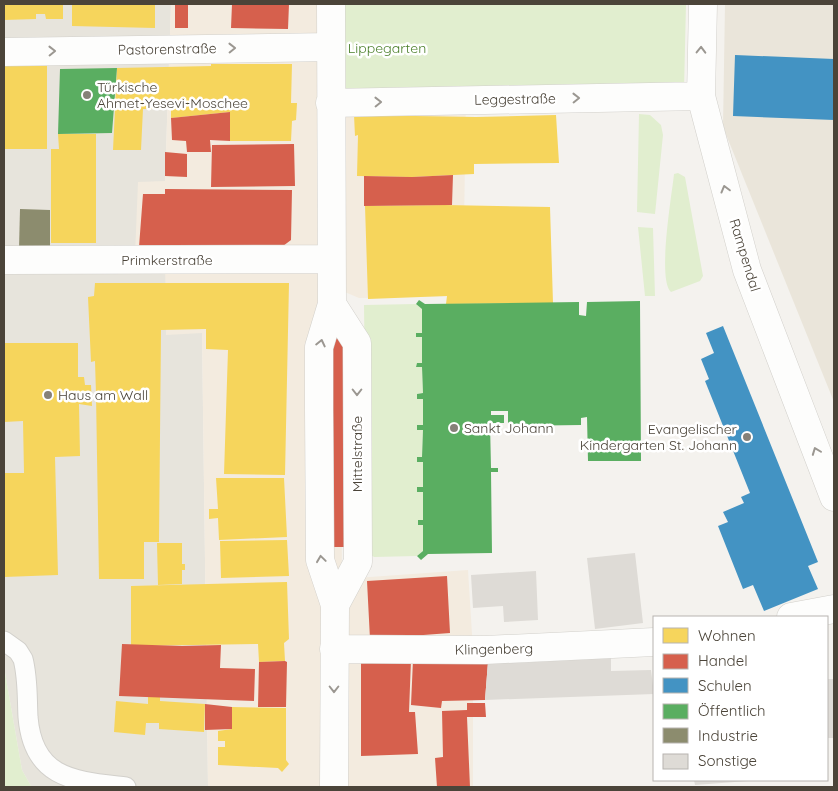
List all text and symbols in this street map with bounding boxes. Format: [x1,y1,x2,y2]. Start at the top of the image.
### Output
street label: Pastorenstraße [117,39,217,59]
park label: Lippegarten [348,39,426,57]
one-way arrow [229,43,237,54]
one-way arrow [49,46,57,57]
one-way arrow [696,46,706,54]
place label: Türkische Ahmet-Yesevi-Moschee [97,78,248,112]
marker: Türkische Ahmet-Yesevi-Moschee [81,89,93,101]
street label: Leggestraße [474,89,556,109]
one-way arrow [572,93,580,104]
one-way arrow [375,97,383,107]
one-way arrow [721,186,731,194]
street label: Rampendal [725,216,765,294]
street label: Primkerstraße [121,251,213,269]
one-way arrow [315,339,326,348]
place label: Haus am Wall [58,386,148,404]
one-way arrow [352,388,362,396]
marker: Haus am Wall [42,389,54,401]
street label: Mittelstraße [348,416,366,492]
place label: Sankt Johann [464,419,554,437]
place label: Evangelischer Kindergarten St. Johann [580,420,738,454]
marker: Sankt Johann [448,422,460,434]
marker: Evangelischer Kindergarten St. Johann [741,431,753,443]
one-way arrow [812,448,822,456]
one-way arrow [316,554,327,562]
legend [653,616,828,781]
text: Wohnen [698,626,756,645]
street label: Klingenberg [455,639,533,659]
text: Handel [698,651,748,670]
text: Schulen [698,676,752,695]
one-way arrow [329,686,339,693]
text: Öffentlich [698,701,765,720]
text: Industrie [698,726,758,745]
text: Sonstige [698,751,757,770]

